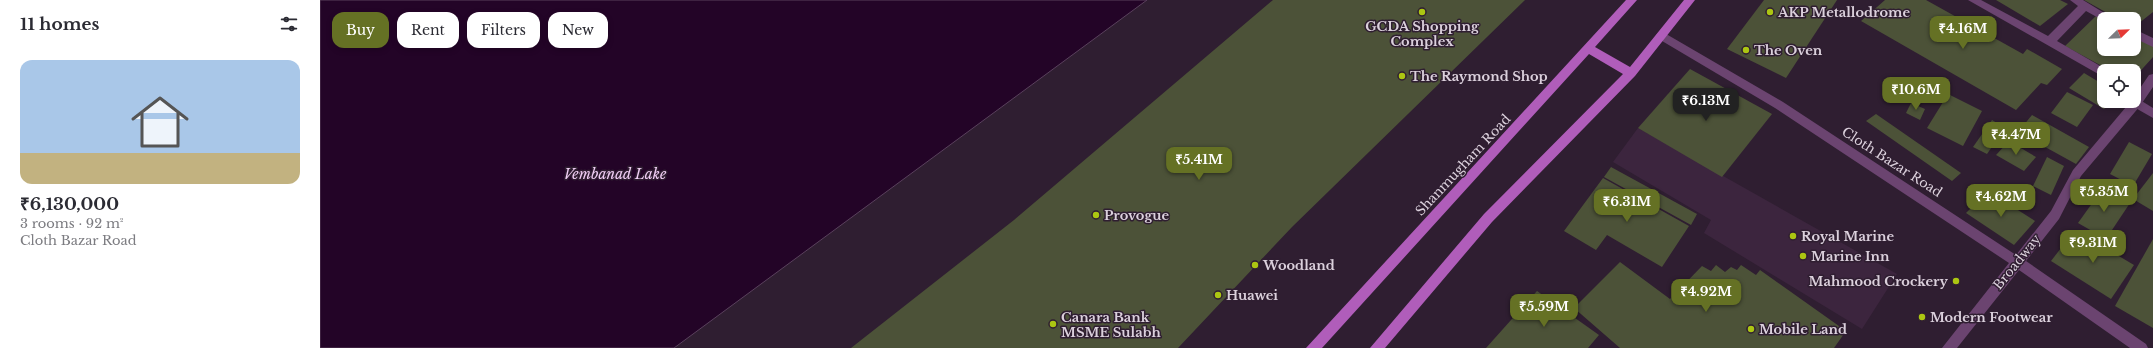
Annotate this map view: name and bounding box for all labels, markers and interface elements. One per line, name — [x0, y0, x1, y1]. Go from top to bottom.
place label: AKP Metallodrome — [1777, 4, 1910, 21]
marker: GCDA Shopping Complex — [1417, 7, 1427, 17]
marker: AKP Metallodrome — [1765, 7, 1775, 17]
chip: Buy — [332, 12, 389, 48]
chip: Rent — [397, 12, 459, 48]
chip: Filters — [467, 12, 540, 48]
chip: New — [548, 12, 608, 48]
north arrow — [2097, 12, 2141, 56]
map controls — [2097, 12, 2141, 108]
icon: filters — [278, 13, 300, 35]
text: 11 homes — [20, 14, 99, 35]
pin: ₹4.16M — [1930, 16, 1996, 50]
place label: GCDA Shopping Complex — [1365, 18, 1480, 50]
text: ₹4.16M — [1939, 20, 1987, 37]
place label: The Oven — [1754, 42, 1823, 59]
marker: The Oven — [1741, 45, 1751, 55]
button: locate — [2097, 64, 2141, 108]
place label: The Raymond Shop — [1410, 68, 1548, 85]
marker: The Raymond Shop — [1397, 71, 1407, 81]
pin: ₹10.6M — [1883, 77, 1949, 111]
text: ₹10.6M — [1891, 81, 1941, 98]
icon: home — [124, 86, 196, 158]
pin: ₹6.13M — [1673, 88, 1739, 122]
text: ₹6.13M — [1682, 92, 1730, 109]
street label: Shanmugham Road — [1412, 111, 1515, 219]
pin: ₹4.47M — [1983, 122, 2049, 156]
street label: Cloth Bazar Road — [1838, 123, 1946, 201]
text: ₹4.47M — [1991, 126, 2041, 143]
pin: ₹5.41M — [1166, 147, 1232, 181]
text: ₹5.41M — [1175, 151, 1223, 168]
water label: Vembanad Lake — [564, 165, 667, 183]
pin: ₹5.35M — [2071, 179, 2137, 213]
text: ₹5.35M — [2079, 183, 2129, 200]
pin: ₹4.62M — [1968, 184, 2034, 218]
text: ₹4.62M — [1975, 188, 2027, 205]
pin: ₹6.31M — [1594, 189, 1660, 223]
text: ₹6.31M — [1603, 193, 1651, 210]
text: ₹6,130,000 — [20, 194, 119, 215]
place label: Provogue — [1104, 207, 1170, 224]
marker: Provogue — [1091, 210, 1101, 220]
text: 3 rooms · 92 m² — [20, 215, 124, 232]
place label: Royal Marine — [1801, 228, 1894, 245]
street label: Broadway — [1989, 230, 2045, 293]
pin: ₹9.31M — [2060, 230, 2126, 264]
marker: Royal Marine — [1788, 231, 1798, 241]
text: Cloth Bazar Road — [20, 232, 137, 249]
text: ₹9.31M — [2069, 234, 2117, 251]
place label: Marine Inn — [1811, 248, 1890, 265]
marker: Marine Inn — [1798, 251, 1808, 261]
place label: Woodland — [1262, 257, 1335, 274]
marker: Woodland — [1250, 260, 1260, 270]
place label: Mahmood Crockery — [1809, 273, 1949, 290]
marker: Mahmood Crockery — [1951, 276, 1961, 286]
pin: ₹4.92M — [1673, 279, 1739, 313]
text: ₹4.92M — [1680, 283, 1732, 300]
place label: Huawei — [1226, 287, 1278, 304]
marker: Huawei — [1213, 290, 1223, 300]
pin: ₹5.59M — [1511, 294, 1577, 328]
text: ₹5.59M — [1519, 298, 1569, 315]
place label: Canara Bank MSME Sulabh — [1061, 309, 1161, 341]
place label: Modern Footwear — [1930, 309, 2053, 326]
marker: Modern Footwear — [1917, 312, 1927, 322]
marker: Canara Bank MSME Sulabh — [1048, 319, 1058, 329]
place label: Mobile Land — [1759, 321, 1847, 338]
marker: Mobile Land — [1746, 324, 1756, 334]

